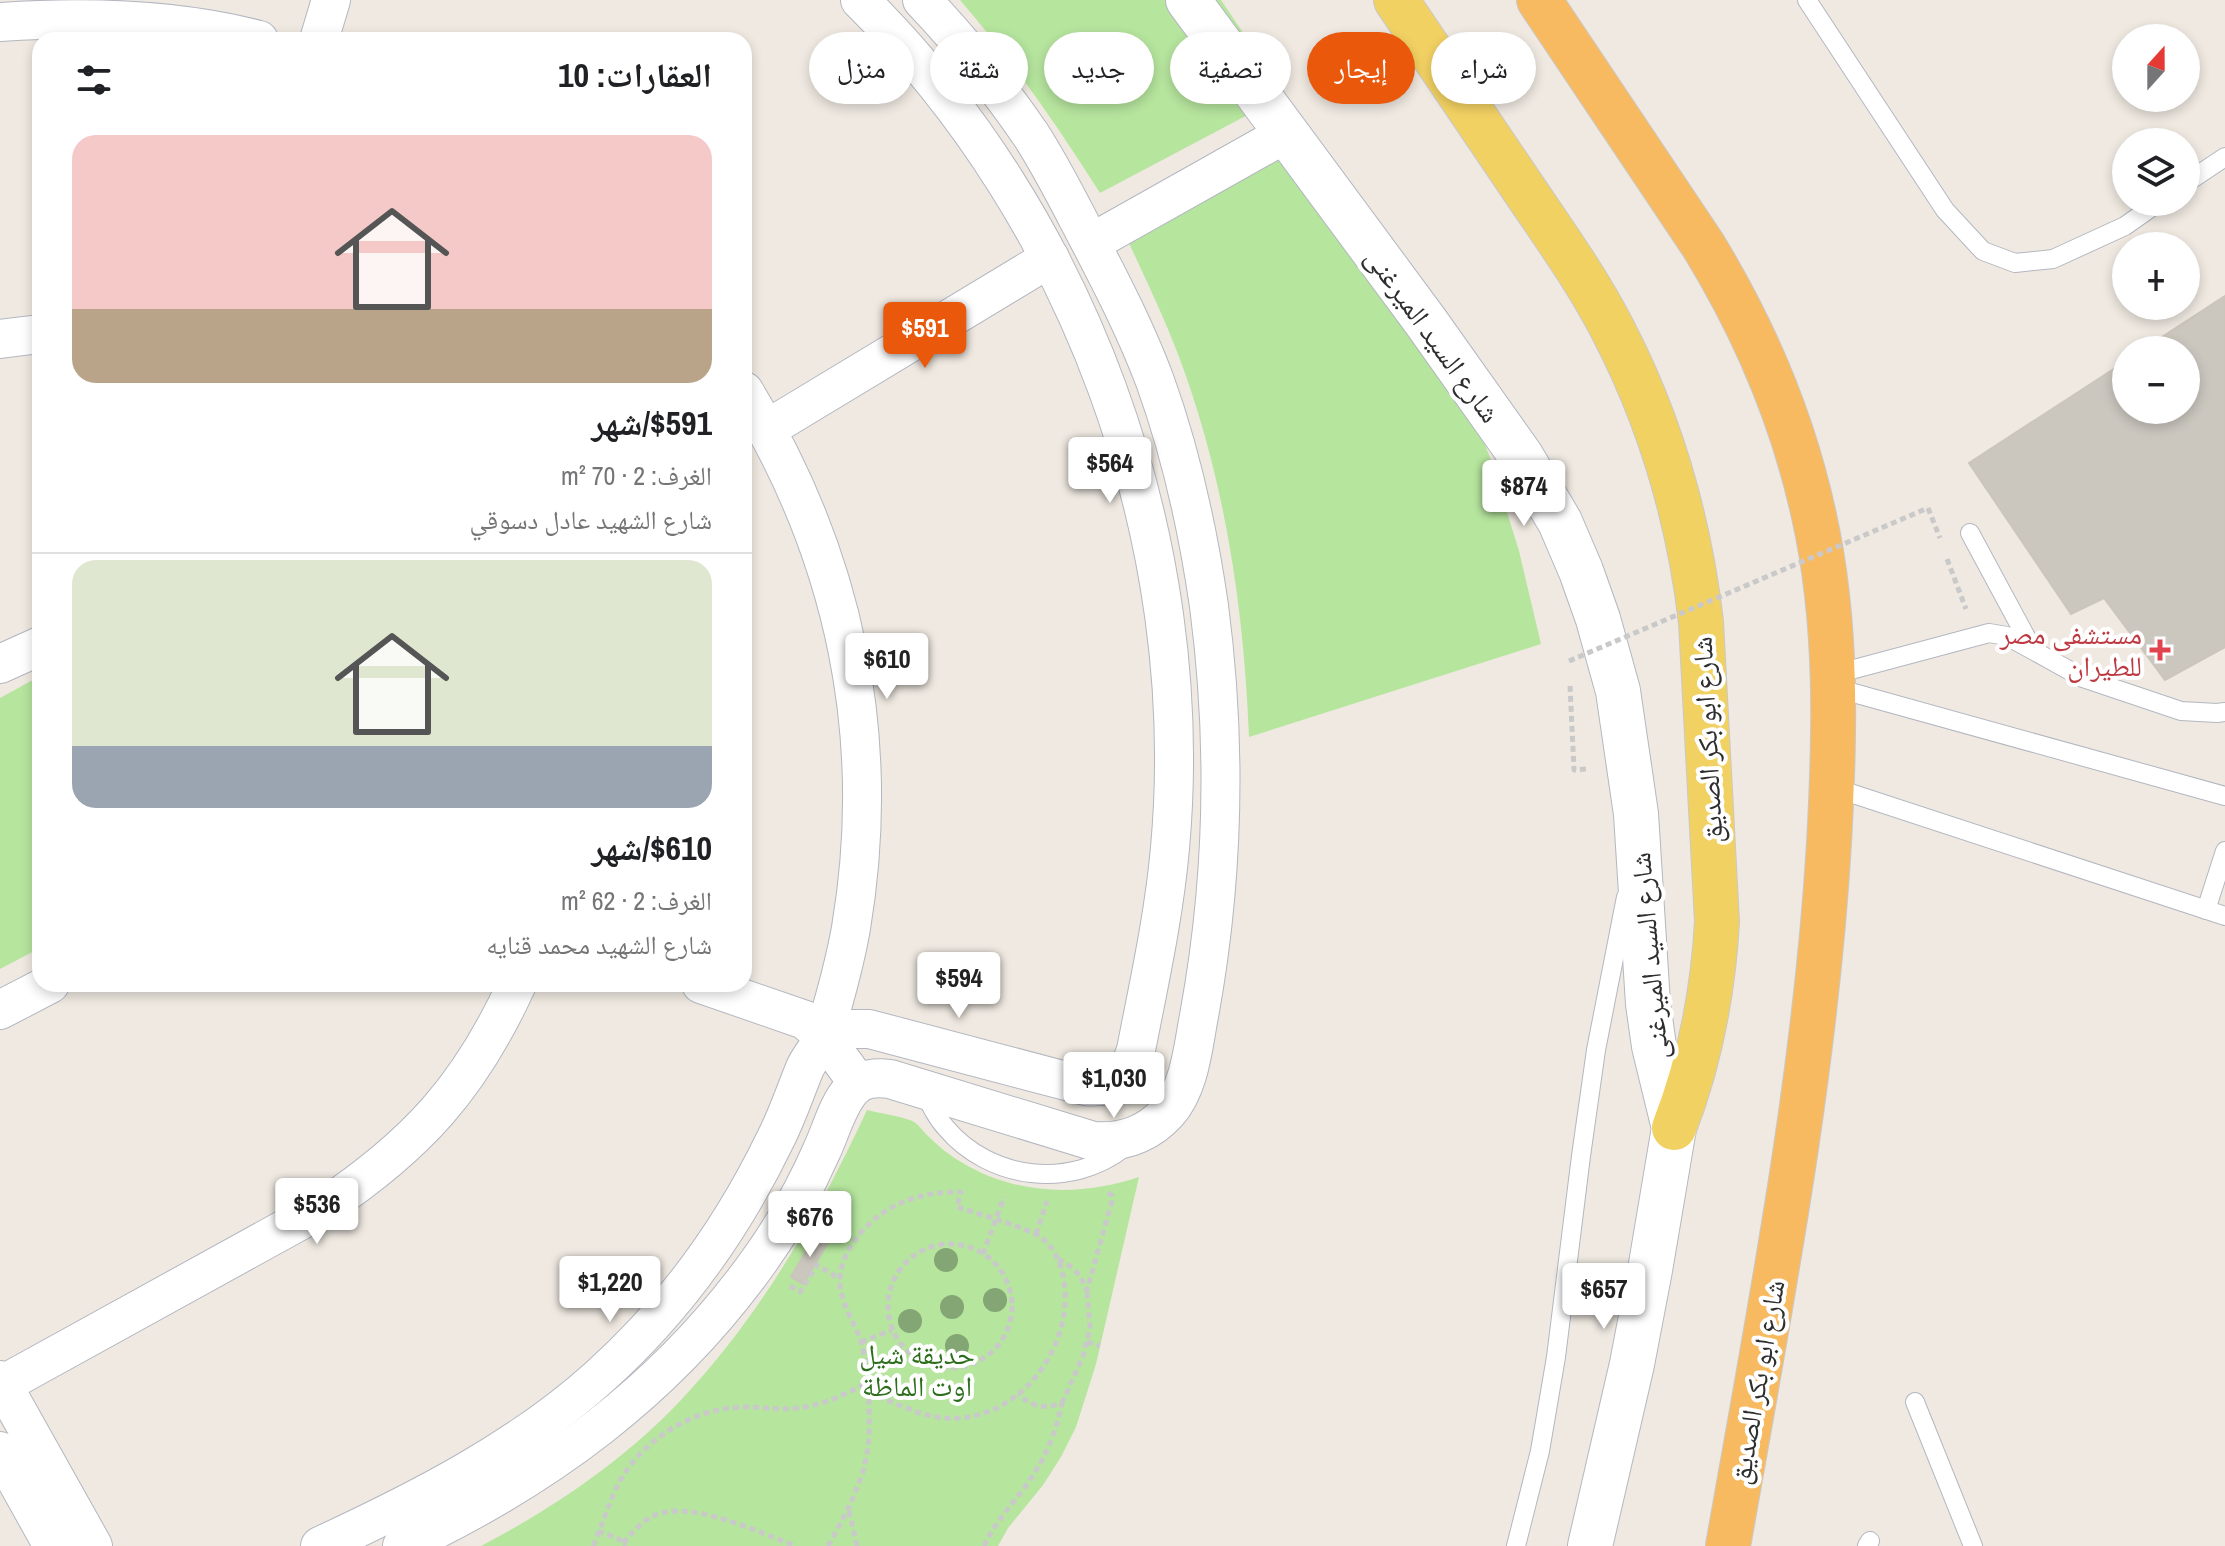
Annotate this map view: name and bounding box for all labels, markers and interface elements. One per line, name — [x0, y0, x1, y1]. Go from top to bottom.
north arrow — [2112, 24, 2200, 112]
map controls — [2112, 24, 2200, 424]
chip: منزل — [809, 32, 914, 104]
chip: شقة — [930, 32, 1028, 104]
chip: جديد — [1044, 32, 1154, 104]
chip: تصفية — [1170, 32, 1291, 104]
chip: إيجار — [1307, 32, 1415, 104]
chip: شراء — [1431, 32, 1536, 104]
text: العقارات: 10 — [558, 52, 712, 98]
icon: filters — [72, 58, 116, 102]
button: layers — [2112, 128, 2200, 216]
icon: home — [320, 187, 464, 331]
button: + — [2112, 232, 2200, 320]
street label: شارع السيد الميرغنى — [1357, 240, 1509, 430]
pin: $591 — [878, 302, 972, 370]
text: $591 — [901, 310, 949, 345]
button: − — [2112, 336, 2200, 424]
text: $591/شهر — [591, 400, 712, 446]
pin: $564 — [1063, 437, 1157, 505]
text: $564 — [1086, 445, 1134, 480]
text: الغرف: 2 · 70 m² — [561, 458, 712, 493]
pin: $874 — [1477, 460, 1571, 528]
text: $874 — [1500, 468, 1548, 503]
text: شارع الشهيد عادل دسوقي — [469, 502, 712, 537]
icon: home — [320, 612, 464, 756]
place label: مستشفى مصر للطيران — [1999, 615, 2142, 685]
pin: $610 — [840, 633, 934, 701]
street label: شارع ابو بكر الصديق — [1683, 636, 1731, 844]
marker: مستشفى مصر للطيران — [2149, 639, 2171, 661]
text: $610 — [863, 641, 911, 676]
text: $610/شهر — [591, 825, 712, 871]
street label: شارع السيد الميرغنى — [1621, 851, 1677, 1061]
text: الغرف: 2 · 62 m² — [561, 883, 712, 918]
text: شارع الشهيد محمد قنايه — [486, 927, 712, 962]
pin: $594 — [912, 952, 1006, 1020]
text: $594 — [935, 960, 983, 995]
pin: $1,030 — [1049, 1052, 1179, 1120]
text: $1,030 — [1081, 1060, 1147, 1095]
pin: $536 — [270, 1178, 364, 1246]
text: $536 — [293, 1186, 341, 1221]
pin: $676 — [763, 1191, 857, 1259]
text: $676 — [786, 1199, 834, 1234]
pin: $1,220 — [545, 1256, 675, 1324]
pin: $657 — [1557, 1263, 1651, 1331]
text: $1,220 — [577, 1264, 643, 1299]
text: $657 — [1580, 1271, 1628, 1306]
street label: شارع ابو بكر الصديق — [1720, 1277, 1794, 1487]
park label: حديقة شيل اوت الماظة — [859, 1335, 975, 1405]

